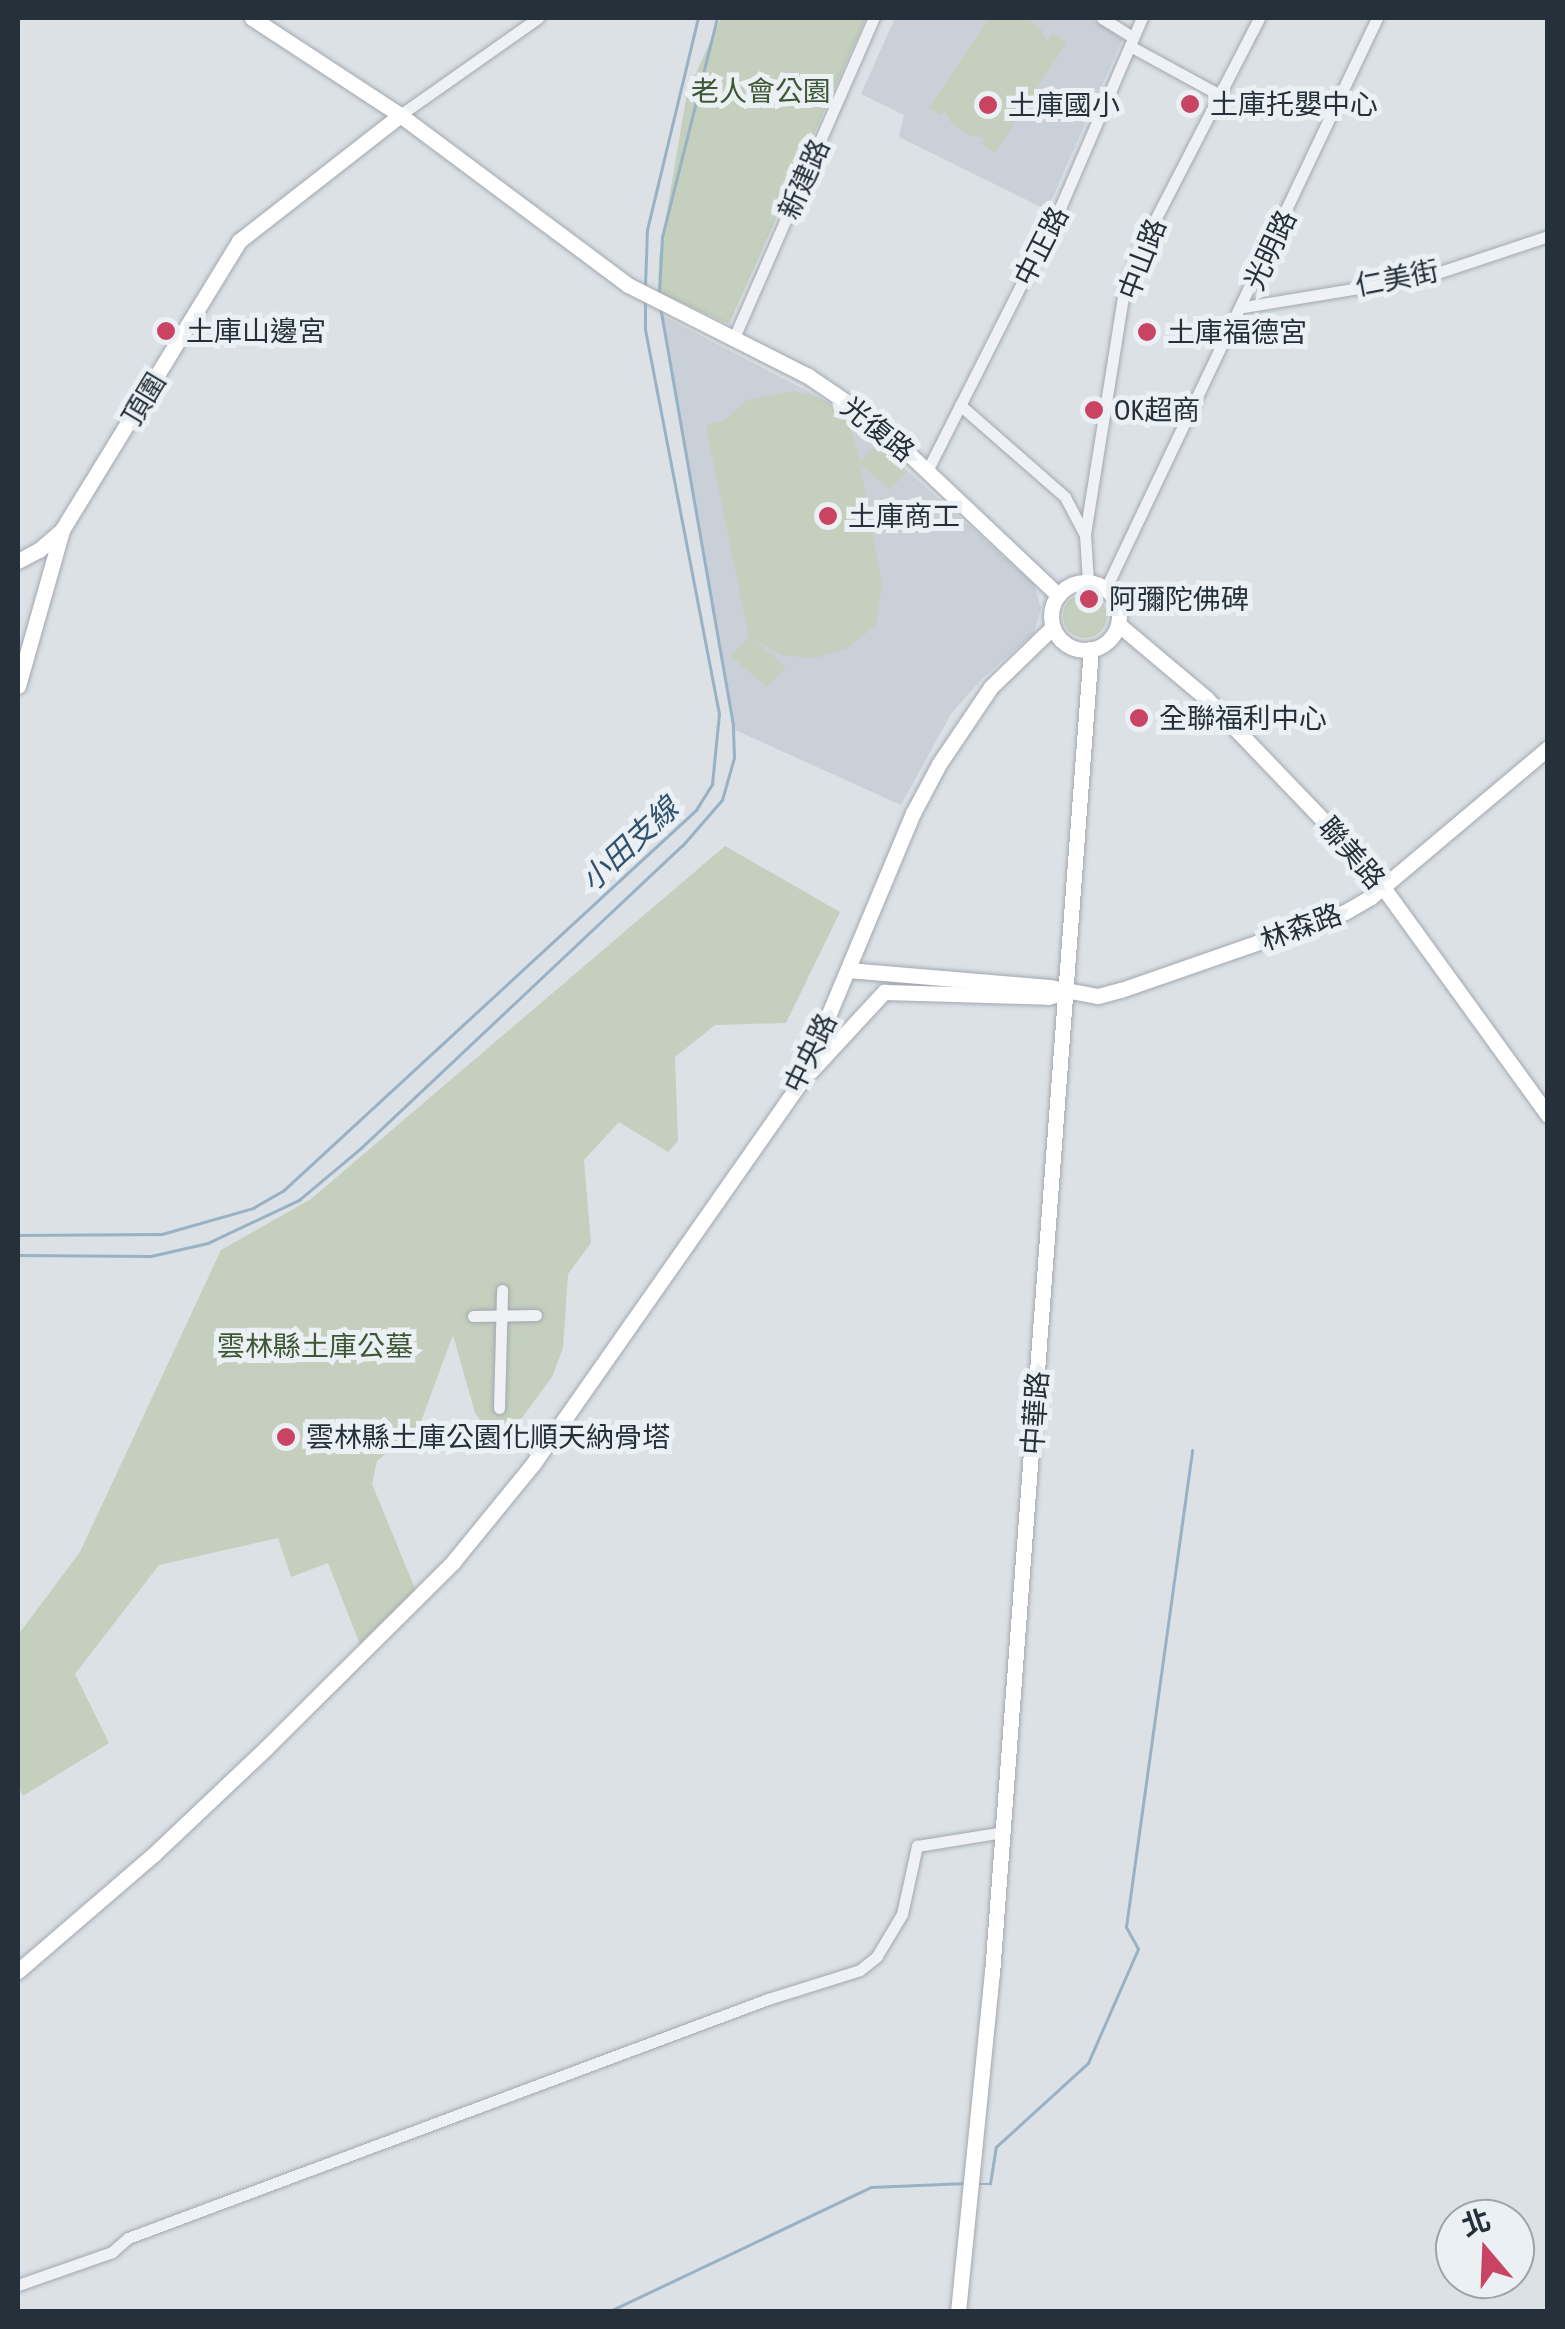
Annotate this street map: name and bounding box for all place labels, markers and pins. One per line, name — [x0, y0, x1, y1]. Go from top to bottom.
place label: 土庫托嬰中心 — [1210, 87, 1378, 121]
place label: 土庫國小 — [1008, 88, 1120, 122]
marker: 土庫托嬰中心 — [1179, 93, 1201, 115]
marker: 土庫國小 — [977, 94, 999, 116]
place label: 土庫山邊宮 — [186, 314, 326, 348]
place label: 土庫福德宮 — [1167, 315, 1307, 349]
marker: 土庫山邊宮 — [155, 320, 177, 342]
marker: 土庫福德宮 — [1136, 321, 1158, 343]
place label: OK超商 — [1114, 393, 1200, 427]
marker: OK超商 — [1083, 399, 1105, 421]
place label: 土庫商工 — [848, 499, 960, 533]
marker: 土庫商工 — [817, 505, 839, 527]
place label: 阿彌陀佛碑 — [1109, 582, 1249, 616]
marker: 阿彌陀佛碑 — [1078, 588, 1100, 610]
place label: 全聯福利中心 — [1159, 701, 1327, 735]
marker: 全聯福利中心 — [1128, 707, 1150, 729]
place label: 雲林縣土庫公園化順天納骨塔 — [306, 1420, 670, 1454]
marker: 雲林縣土庫公園化順天納骨塔 — [275, 1426, 297, 1448]

